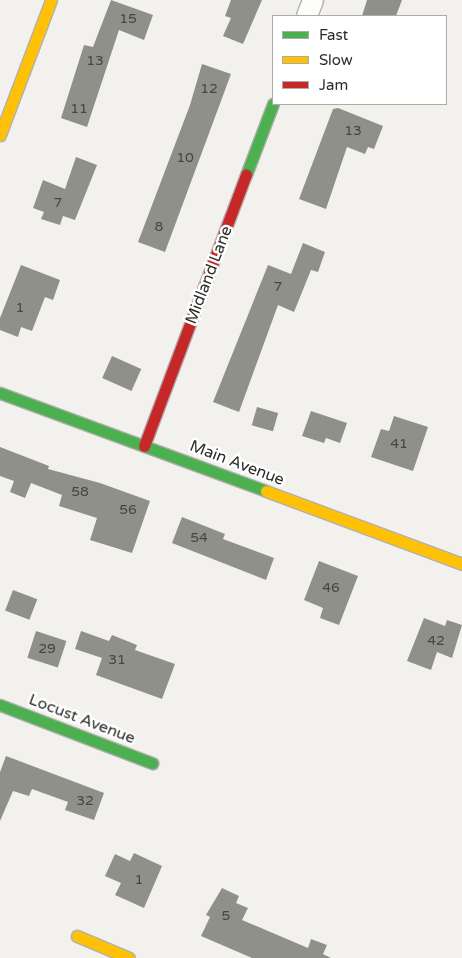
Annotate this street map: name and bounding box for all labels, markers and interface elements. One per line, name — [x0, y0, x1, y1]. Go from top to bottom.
house number: 15 — [119, 11, 137, 27]
legend — [272, 15, 447, 105]
text: Fast — [319, 26, 348, 44]
text: Slow — [319, 51, 353, 69]
house number: 13 — [86, 53, 104, 69]
text: Jam — [319, 76, 348, 94]
house number: 12 — [200, 81, 218, 97]
house number: 11 — [70, 101, 88, 117]
house number: 13 — [344, 123, 362, 139]
house number: 10 — [176, 150, 194, 166]
house number: 7 — [54, 195, 62, 211]
house number: 8 — [155, 219, 163, 235]
street label: Midland Lane — [182, 223, 236, 327]
house number: 7 — [274, 279, 282, 295]
house number: 1 — [16, 300, 24, 316]
street label: Main Avenue — [187, 436, 287, 490]
house number: 41 — [390, 436, 408, 452]
house number: 58 — [71, 484, 89, 500]
house number: 56 — [119, 502, 137, 518]
house number: 54 — [190, 530, 208, 546]
house number: 46 — [322, 580, 340, 596]
house number: 42 — [427, 633, 445, 649]
house number: 29 — [38, 641, 56, 657]
house number: 31 — [108, 652, 126, 668]
street label: Locust Avenue — [26, 690, 138, 748]
house number: 32 — [76, 793, 94, 809]
house number: 1 — [135, 872, 143, 888]
house number: 5 — [222, 908, 230, 924]

